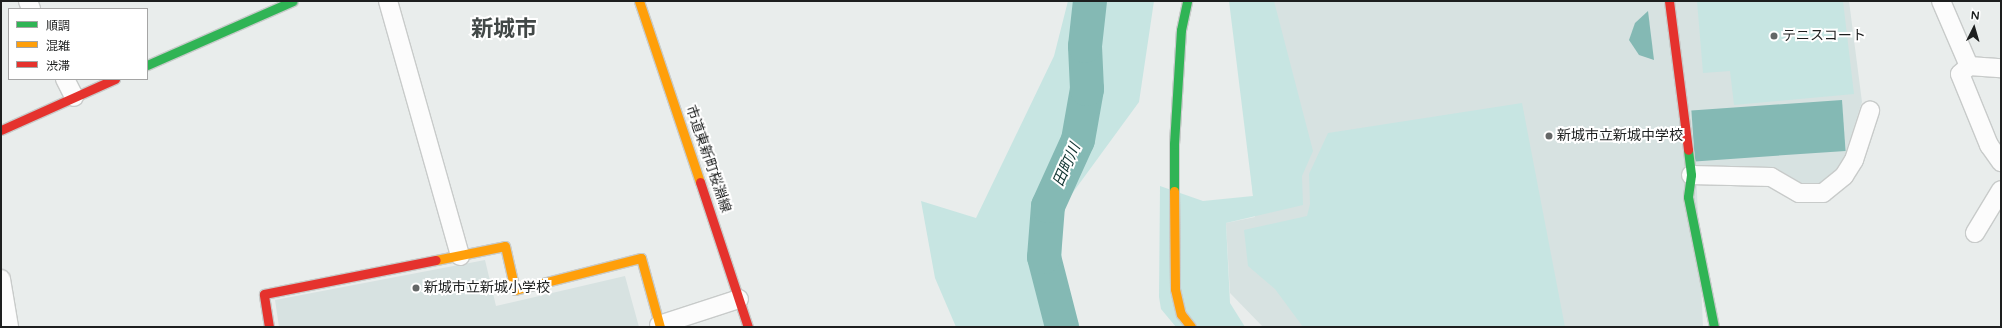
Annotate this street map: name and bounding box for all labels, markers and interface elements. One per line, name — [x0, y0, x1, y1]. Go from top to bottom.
legend — [8, 8, 148, 80]
north arrow — [1954, 8, 1994, 48]
text: N — [1970, 9, 1980, 22]
district label: 新城市 — [471, 17, 537, 43]
text: 順調 — [46, 19, 70, 33]
place label: テニスコート — [1782, 28, 1866, 44]
marker: テニスコート — [1769, 31, 1779, 41]
text: 混雑 — [46, 39, 70, 53]
text: 渋滞 — [46, 59, 70, 73]
street label: 市道東新町桜淵線 — [682, 103, 734, 215]
place label: 新城市立新城中学校 — [1557, 128, 1683, 144]
marker: 新城市立新城中学校 — [1544, 131, 1554, 141]
water label: 田町川 — [1050, 141, 1084, 189]
place label: 新城市立新城小学校 — [424, 280, 550, 296]
marker: 新城市立新城小学校 — [411, 283, 421, 293]

